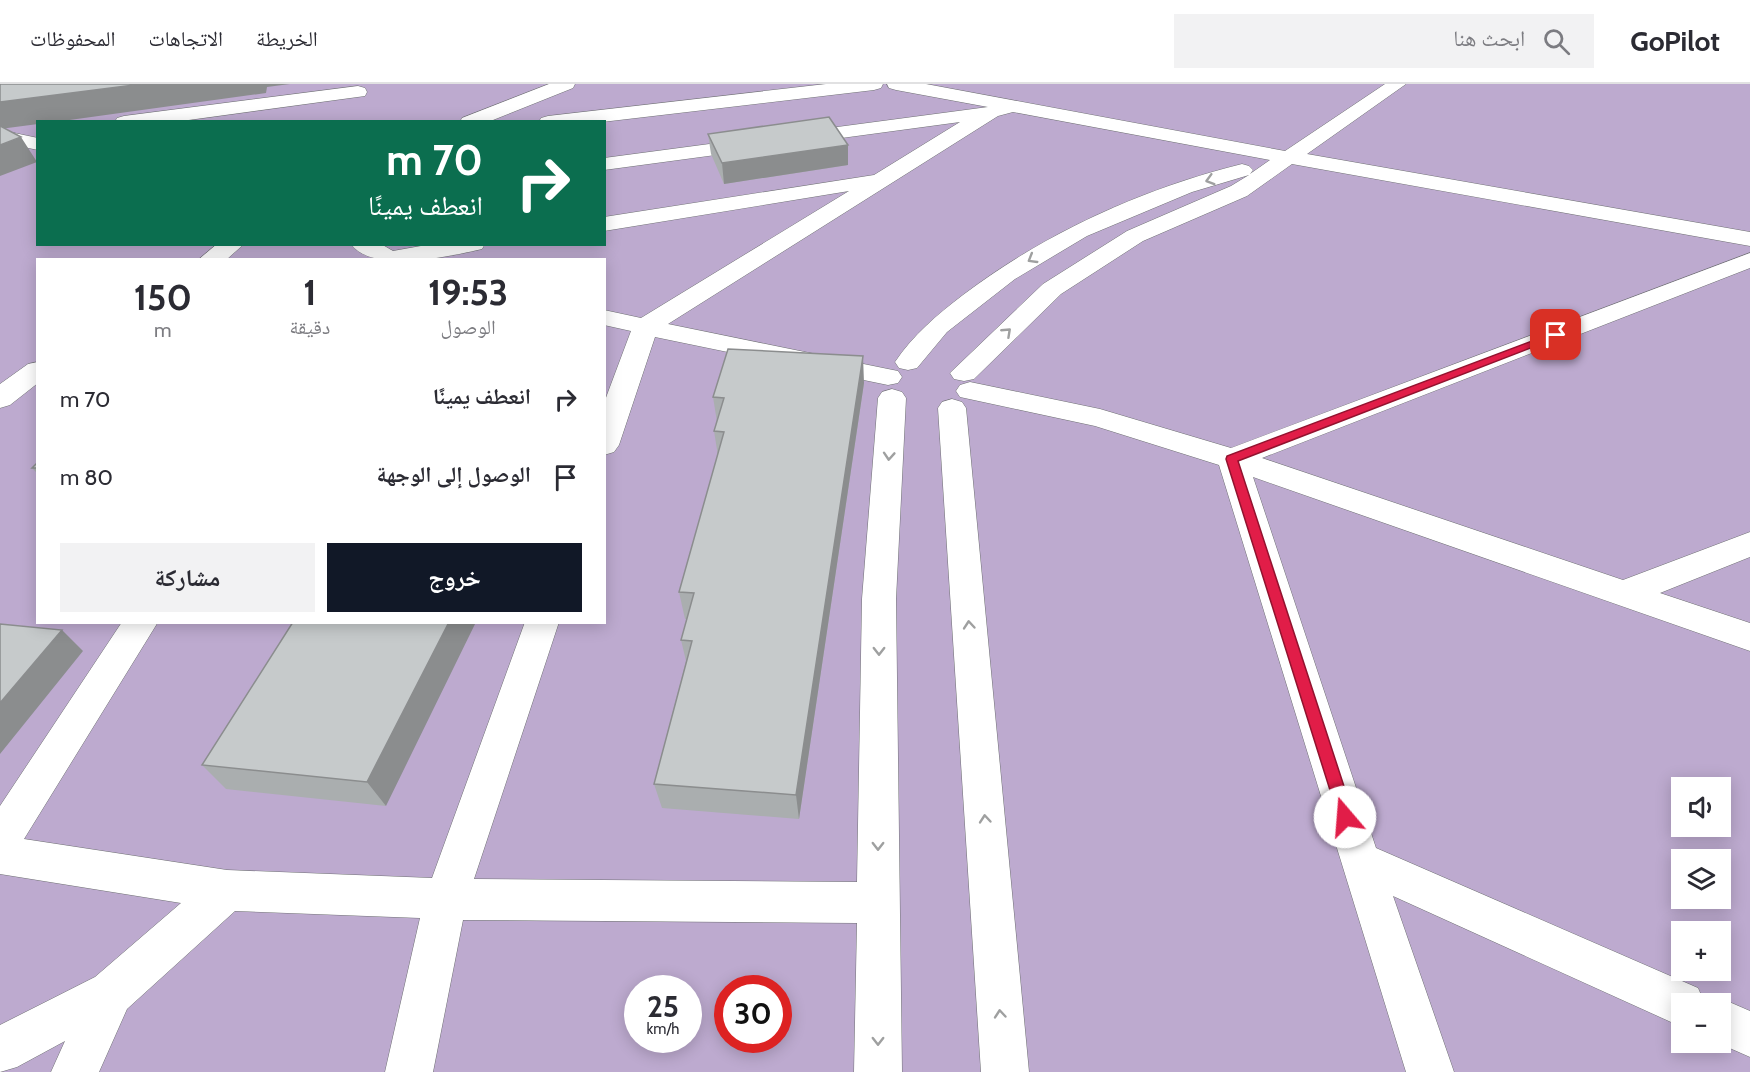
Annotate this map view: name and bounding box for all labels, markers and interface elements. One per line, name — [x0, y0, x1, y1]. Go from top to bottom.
search box — [1174, 14, 1594, 68]
text: GoPilot — [1630, 24, 1720, 58]
text: ابحث هنا — [1453, 25, 1525, 52]
icon: search — [1540, 25, 1573, 58]
text: المحفوظات — [30, 26, 115, 51]
text: الاتجاهات — [148, 26, 223, 51]
text: الخريطة — [256, 26, 318, 51]
text: 70 m — [386, 134, 483, 186]
icon: right — [504, 144, 582, 222]
one-way arrow — [1205, 173, 1216, 185]
text: انعطف يمينًا — [368, 189, 483, 222]
one-way arrow — [1028, 251, 1038, 263]
text: 1 — [303, 270, 317, 314]
text: 19:53 — [428, 270, 508, 314]
text: 150 — [134, 275, 192, 319]
pin — [1530, 309, 1581, 360]
text: دقيقة — [290, 315, 330, 339]
text: الوصول — [440, 315, 496, 339]
text: m — [154, 318, 172, 342]
icon: arrive — [1539, 318, 1572, 351]
one-way arrow — [999, 329, 1010, 340]
text: انعطف يمينًا — [433, 383, 531, 410]
icon: right — [549, 383, 582, 416]
text: 70 m — [60, 386, 110, 413]
one-way arrow — [882, 452, 895, 461]
text: الوصول إلى الوجهة — [376, 461, 531, 488]
icon: arrive — [549, 461, 582, 494]
text: 80 m — [60, 464, 113, 491]
button: مشاركة — [60, 543, 315, 612]
button: خروج — [327, 543, 582, 612]
one-way arrow — [963, 620, 976, 629]
one-way arrow — [873, 646, 885, 655]
map controls — [1671, 777, 1731, 1053]
button: sound — [1671, 777, 1731, 837]
position arrow — [1313, 785, 1377, 849]
one-way arrow — [979, 815, 992, 824]
one-way arrow — [872, 841, 884, 850]
button: layers — [1671, 849, 1731, 909]
button: + — [1671, 921, 1731, 981]
speed limit sign: 30 — [714, 975, 792, 1053]
text: 25 — [647, 988, 679, 1025]
button: − — [1671, 993, 1731, 1053]
one-way arrow — [994, 1009, 1007, 1018]
text: km/h — [647, 1020, 679, 1038]
one-way arrow — [872, 1036, 884, 1045]

